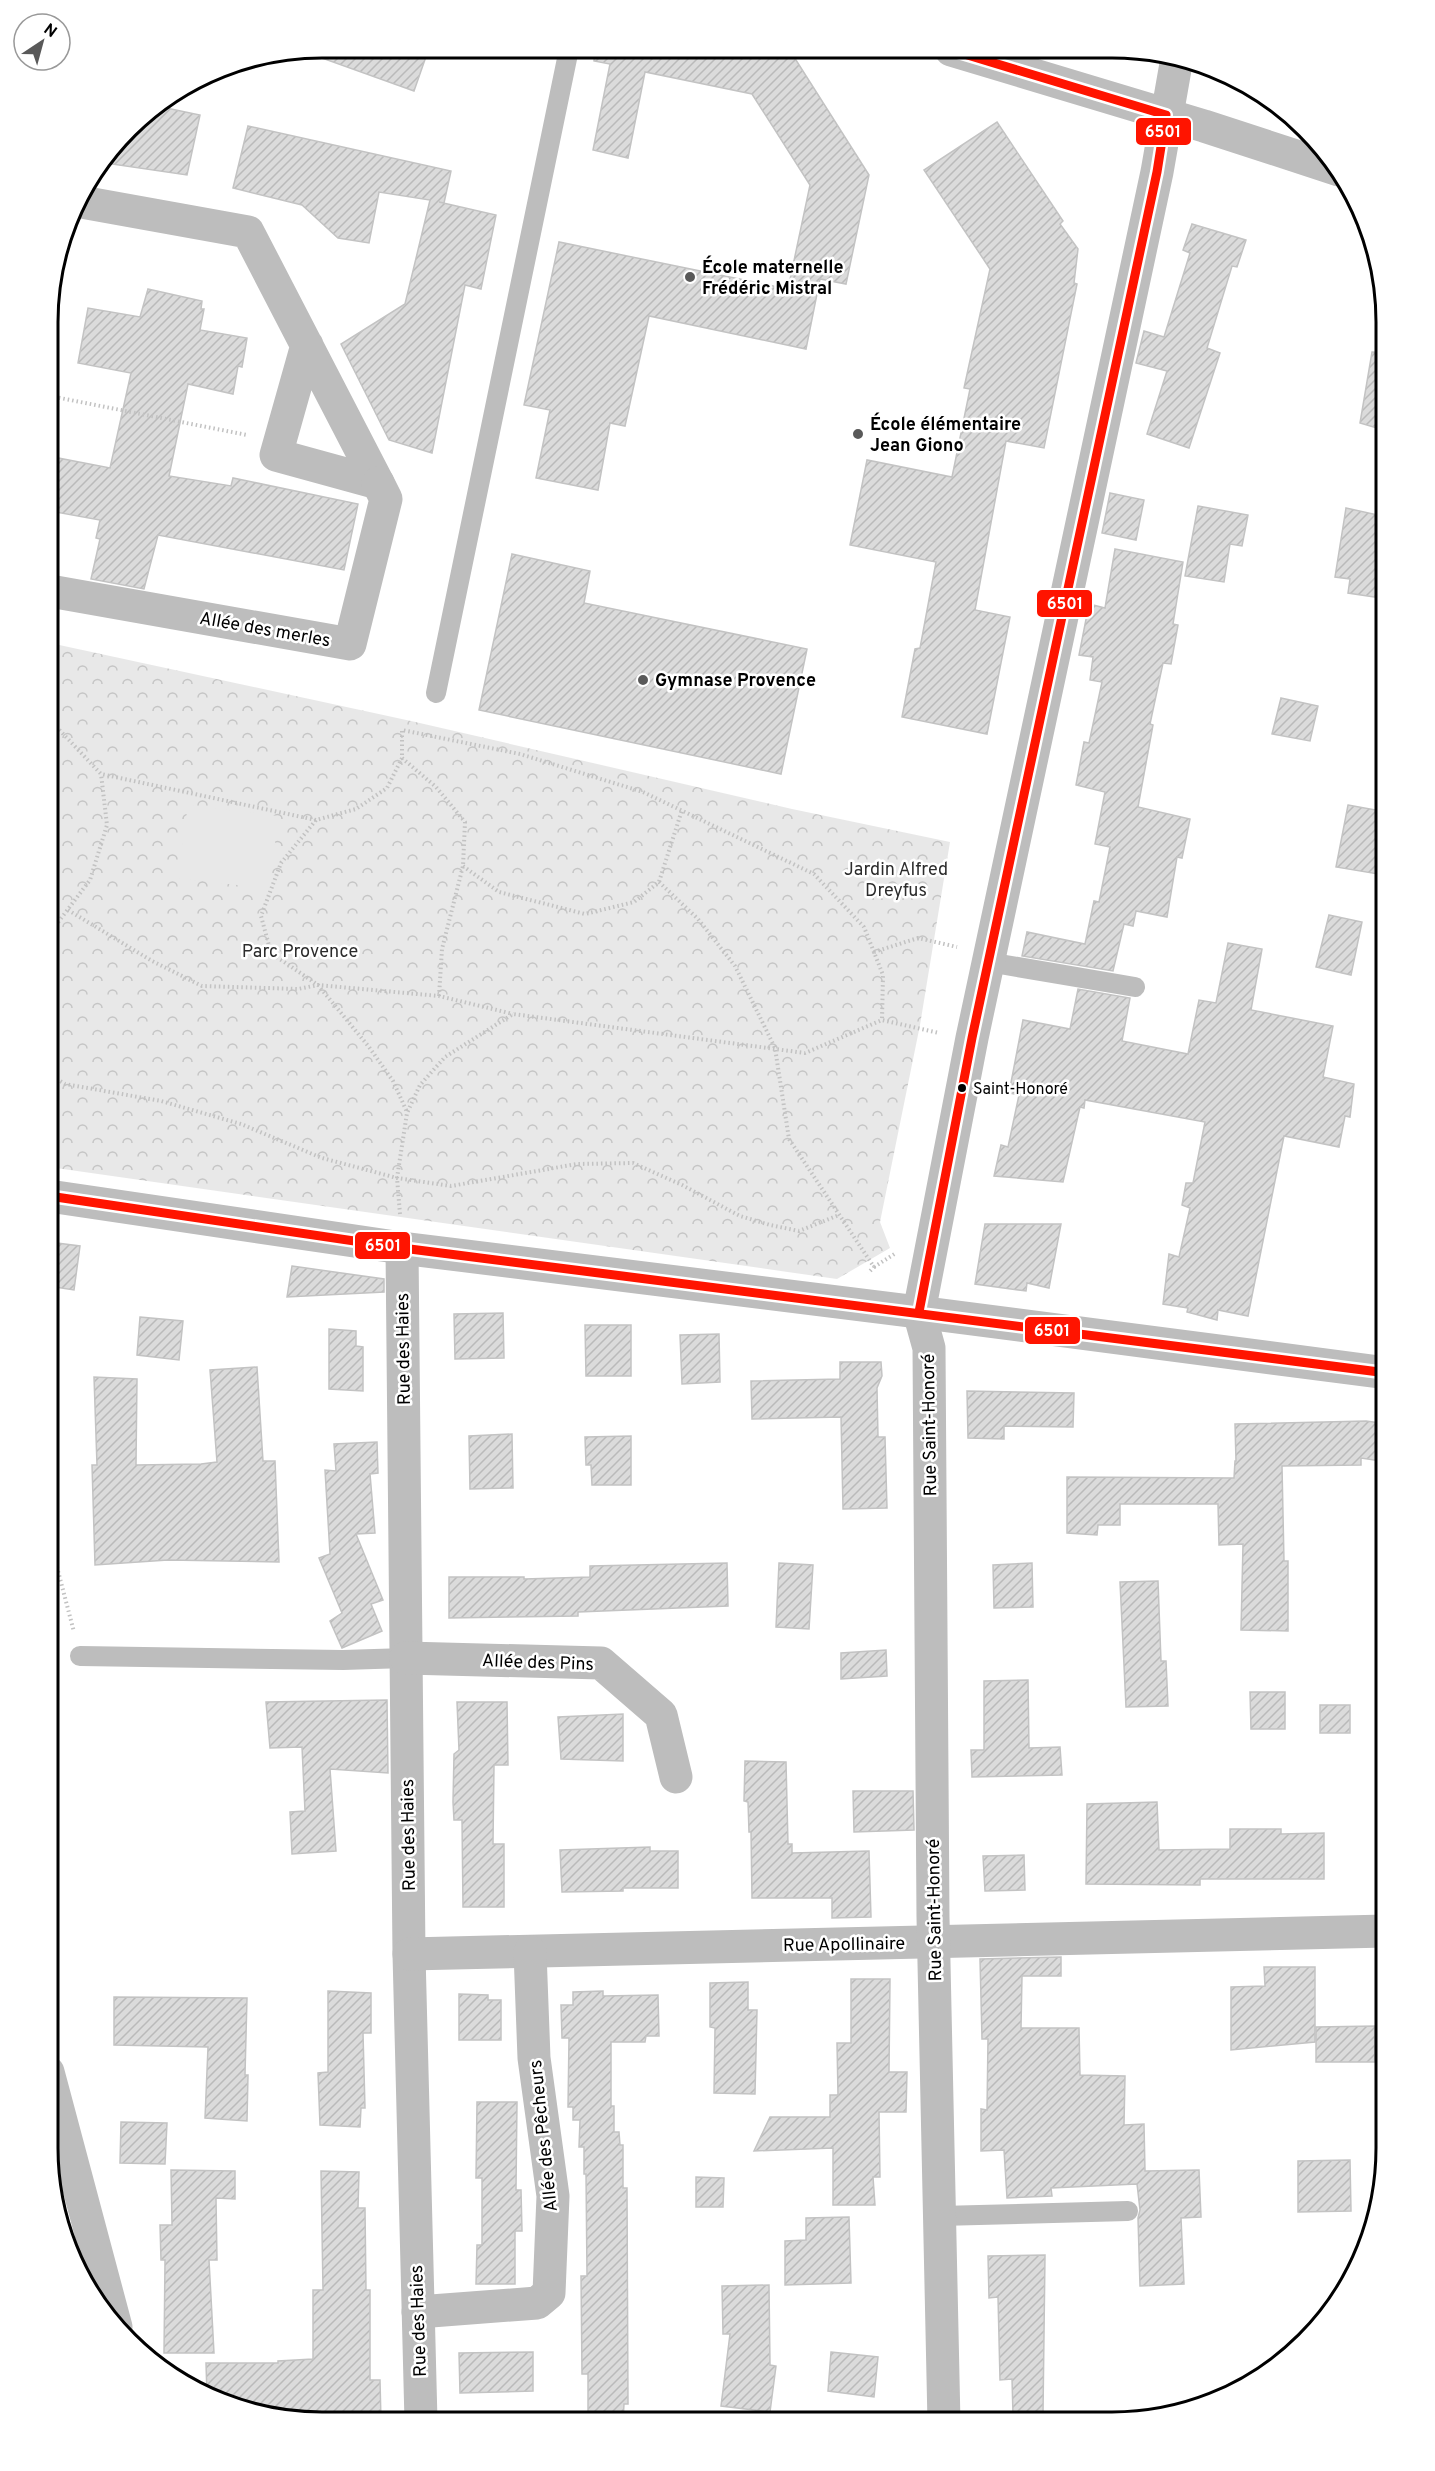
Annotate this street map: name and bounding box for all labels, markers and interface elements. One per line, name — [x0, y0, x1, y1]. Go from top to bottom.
north arrow — [12, 12, 72, 72]
text: N — [39, 20, 60, 43]
line badge: 6501 — [1135, 117, 1192, 146]
text: 6501 — [1145, 123, 1181, 143]
place label: École maternelle Frédéric Mistral — [702, 255, 843, 301]
marker: École maternelle Frédéric Mistral — [683, 270, 697, 284]
place label: École élémentaire Jean Giono — [870, 412, 1021, 458]
marker: École élémentaire Jean Giono — [851, 427, 865, 441]
line badge: 6501 — [1036, 589, 1093, 618]
text: 6501 — [1047, 595, 1083, 615]
street label: Allée des merles — [197, 608, 332, 653]
place label: Gymnase Provence — [655, 670, 816, 693]
marker: Gymnase Provence — [636, 673, 650, 687]
park label: Jardin Alfred Dreyfus — [844, 859, 948, 903]
park label: Parc Provence — [242, 941, 358, 964]
place label: Saint-Honoré — [973, 1080, 1068, 1100]
marker: Saint-Honoré — [956, 1082, 968, 1094]
line badge: 6501 — [354, 1231, 411, 1260]
text: 6501 — [365, 1237, 401, 1257]
street label: Rue des Haies — [392, 1293, 417, 1405]
line badge: 6501 — [1024, 1316, 1081, 1345]
text: 6501 — [1034, 1322, 1070, 1342]
street label: Rue Saint-Honoré — [918, 1354, 943, 1496]
street label: Allée des Pins — [482, 1650, 594, 1677]
street label: Rue des Haies — [397, 1779, 422, 1891]
street label: Rue Saint-Honoré — [923, 1839, 948, 1981]
street label: Rue Apollinaire — [783, 1933, 905, 1958]
street label: Allée des Pêcheurs — [525, 2059, 564, 2213]
street label: Rue des Haies — [406, 2265, 433, 2377]

